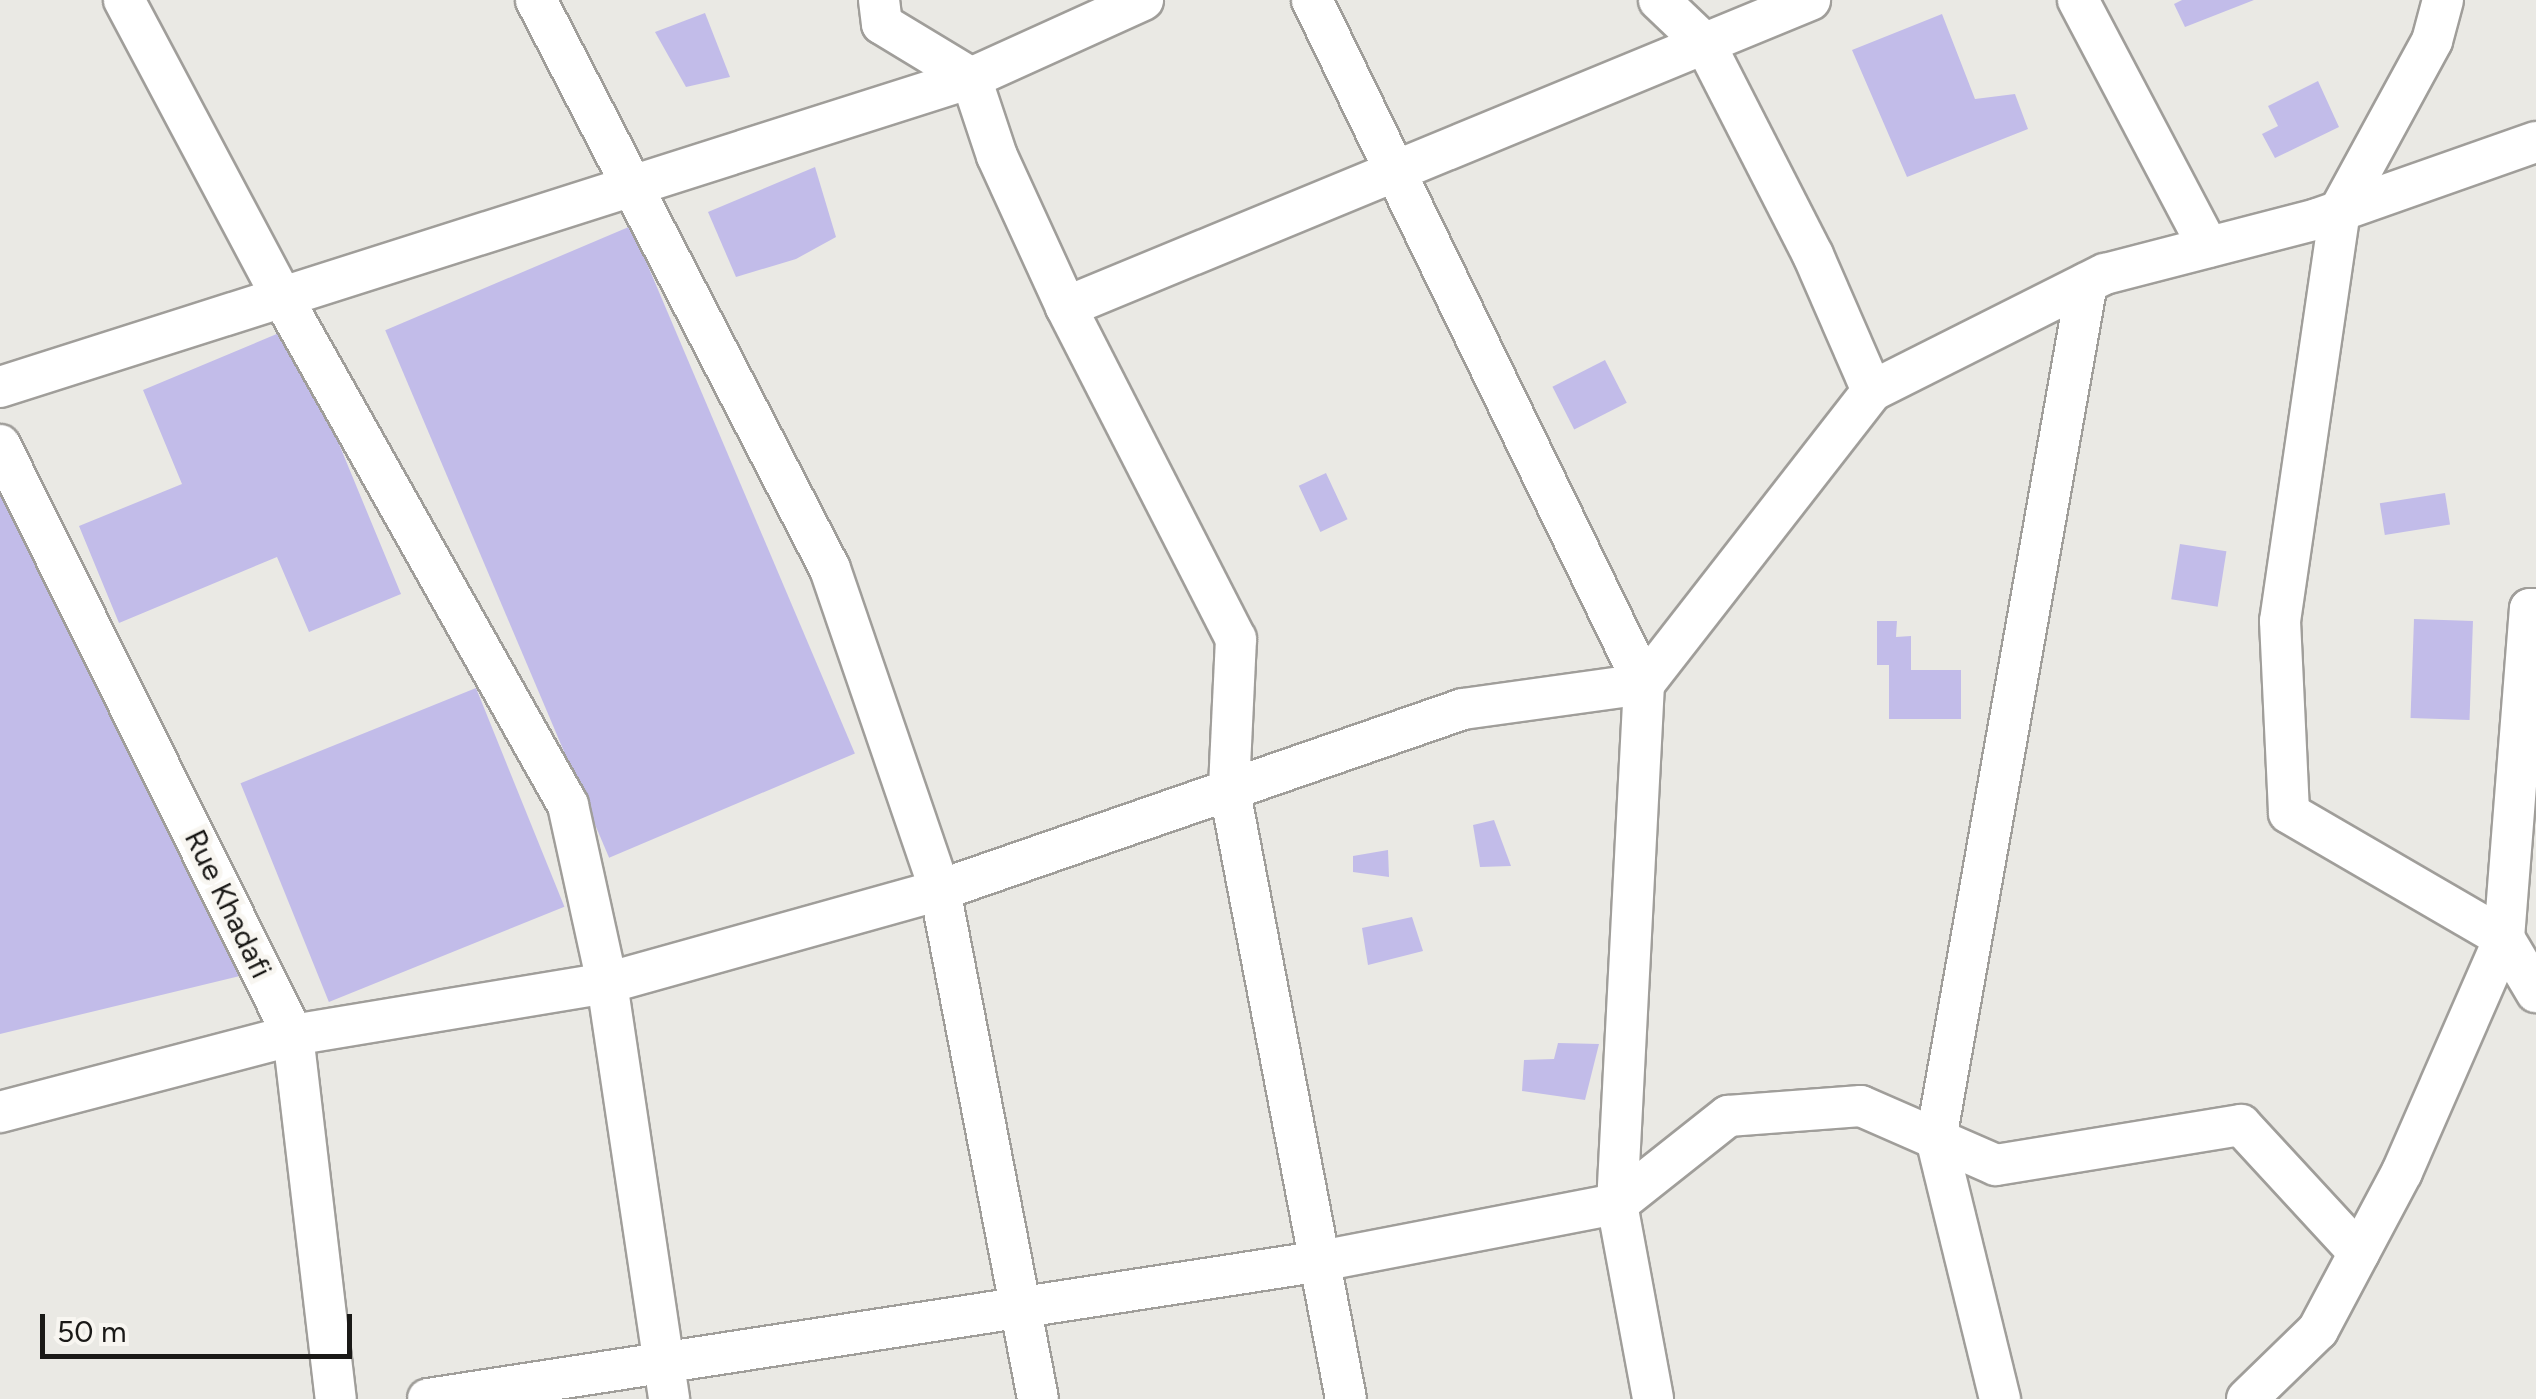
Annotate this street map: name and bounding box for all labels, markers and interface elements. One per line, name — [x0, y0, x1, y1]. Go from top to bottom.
street label: Rue Khadafi — [177, 824, 279, 984]
scale bar — [45, 1294, 358, 1356]
text: 50 m — [57, 1313, 126, 1350]

